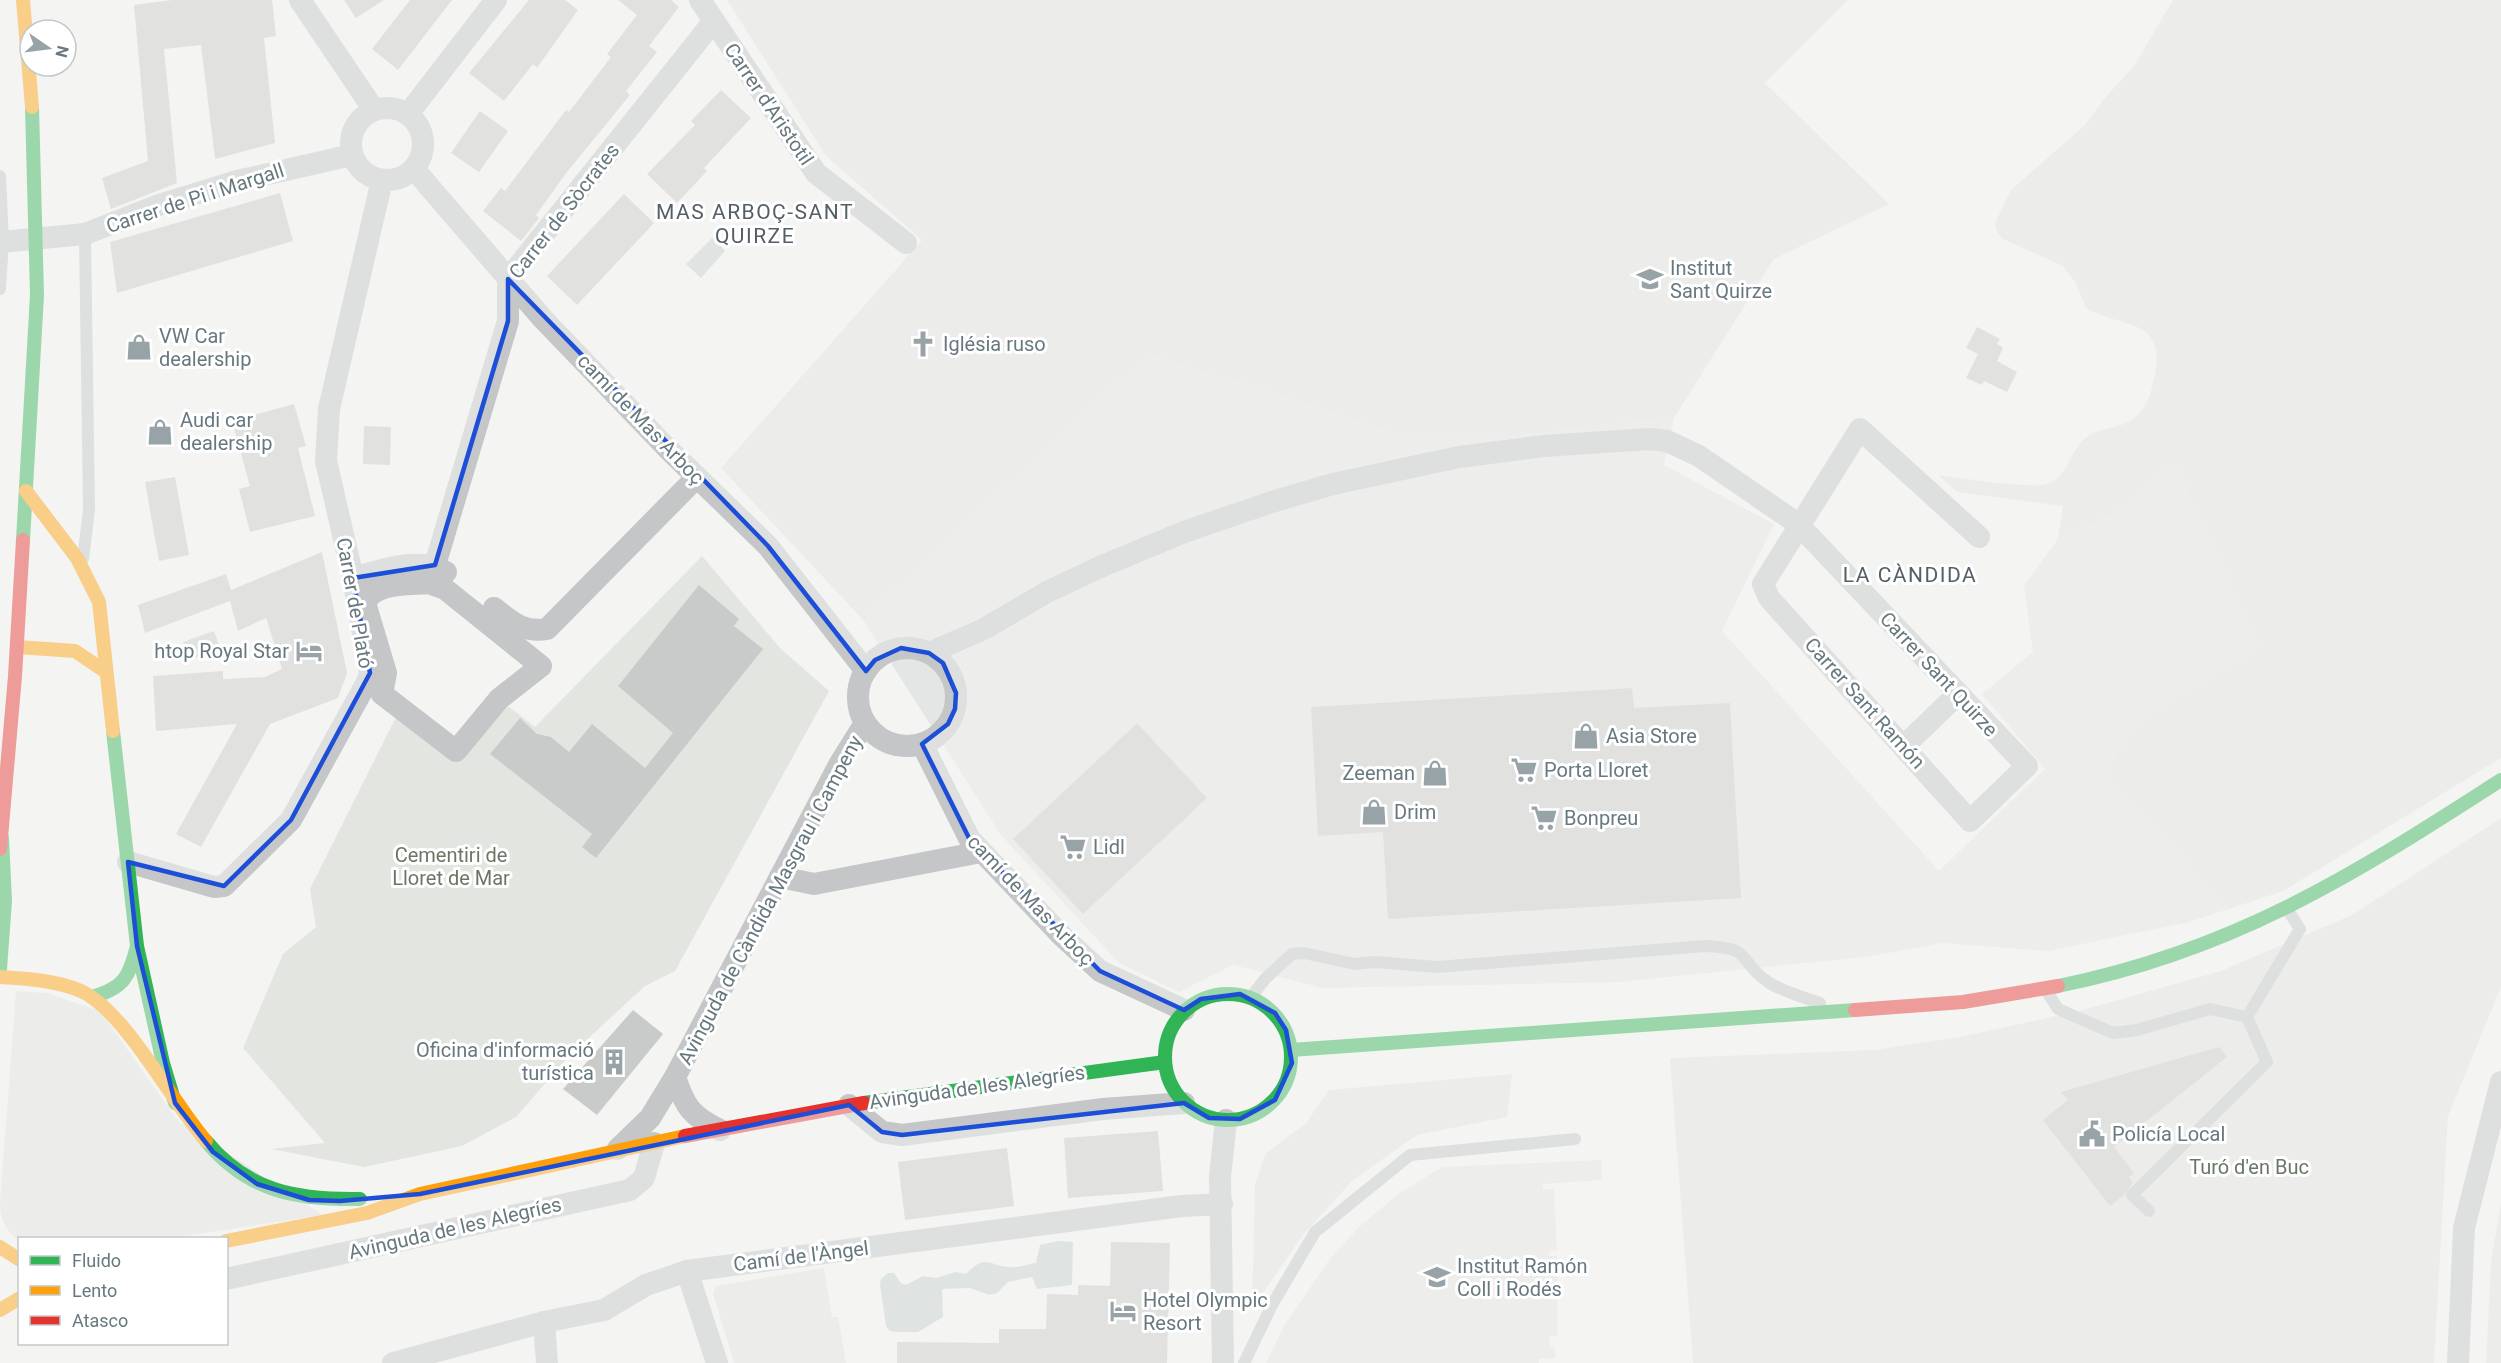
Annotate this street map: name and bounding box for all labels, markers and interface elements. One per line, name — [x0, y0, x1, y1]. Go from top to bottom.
north arrow — [18, 18, 78, 78]
street label: Carrer d'Aristotil — [719, 38, 819, 170]
text: N — [51, 44, 73, 59]
street label: Carrer de Sòcrates — [504, 139, 624, 283]
street label: Carrer de Pi i Margall — [103, 158, 287, 238]
district label: MAS ARBOÇ-SANT QUIRZE — [656, 200, 854, 248]
place label: Institut Sant Quirze — [1670, 256, 1772, 303]
school or university icon: Institut Sant Quirze — [1635, 264, 1665, 294]
place label: VW Car dealership — [159, 324, 251, 371]
church icon: Iglésia ruso — [908, 329, 938, 359]
shop icon: VW Car dealership — [124, 332, 154, 362]
place label: Iglésia ruso — [943, 332, 1046, 356]
street label: camí de Mas Arboç — [573, 349, 709, 489]
place label: Audi car dealership — [180, 408, 272, 455]
shop icon: Audi car dealership — [145, 417, 175, 447]
street label: Carrer de Plató — [332, 536, 378, 670]
district label: LA CÀNDIDA — [1843, 563, 1977, 587]
street label: Carrer Sant Quirze — [1875, 607, 2003, 741]
street label: Carrer Sant Ramón — [1800, 633, 1930, 773]
hotel icon: htop Royal Star — [294, 636, 324, 666]
place label: htop Royal Star — [154, 639, 289, 663]
shop icon: Asia Store — [1571, 721, 1601, 751]
place label: Asia Store — [1606, 724, 1697, 748]
street label: Avinguda de Càndida Masgrau i Campeny — [673, 731, 868, 1069]
supermarket icon: Porta Lloret — [1509, 755, 1539, 785]
shop icon: Zeeman — [1420, 758, 1450, 788]
place label: Porta Lloret — [1544, 758, 1648, 782]
place label: Zeeman — [1343, 761, 1415, 785]
shop icon: Drim — [1359, 797, 1389, 827]
place label: Drim — [1394, 800, 1436, 824]
supermarket icon: Bonpreu — [1529, 803, 1559, 833]
place label: Bonpreu — [1564, 806, 1638, 830]
street label: camí de Mas Arboç — [963, 830, 1099, 970]
supermarket icon: Lidl — [1058, 832, 1088, 862]
place label: Lidl — [1093, 835, 1125, 859]
park label: Cementiri de Lloret de Mar — [392, 843, 510, 890]
place label: Oficina d'informació turística — [416, 1038, 594, 1085]
building icon: Oficina d'informació turística — [599, 1047, 629, 1077]
street label: Avinguda de les Alegríes — [868, 1060, 1086, 1114]
public building icon: Policía Local — [2077, 1119, 2107, 1149]
place label: Policía Local — [2112, 1122, 2225, 1146]
park label: Turó d'en Buc — [2189, 1155, 2309, 1179]
street label: Avinguda de les Alegríes — [346, 1192, 564, 1264]
street label: Camí de l'Àngel — [732, 1236, 870, 1276]
legend — [18, 1237, 228, 1345]
text: Fluido — [72, 1250, 121, 1271]
place label: Institut Ramón Coll i Rodés — [1457, 1254, 1587, 1301]
school or university icon: Institut Ramón Coll i Rodés — [1422, 1262, 1452, 1292]
text: Lento — [72, 1280, 117, 1301]
place label: Hotel Olympic Resort — [1143, 1288, 1268, 1335]
hotel icon: Hotel Olympic Resort — [1108, 1296, 1138, 1326]
text: Atasco — [72, 1310, 128, 1331]

